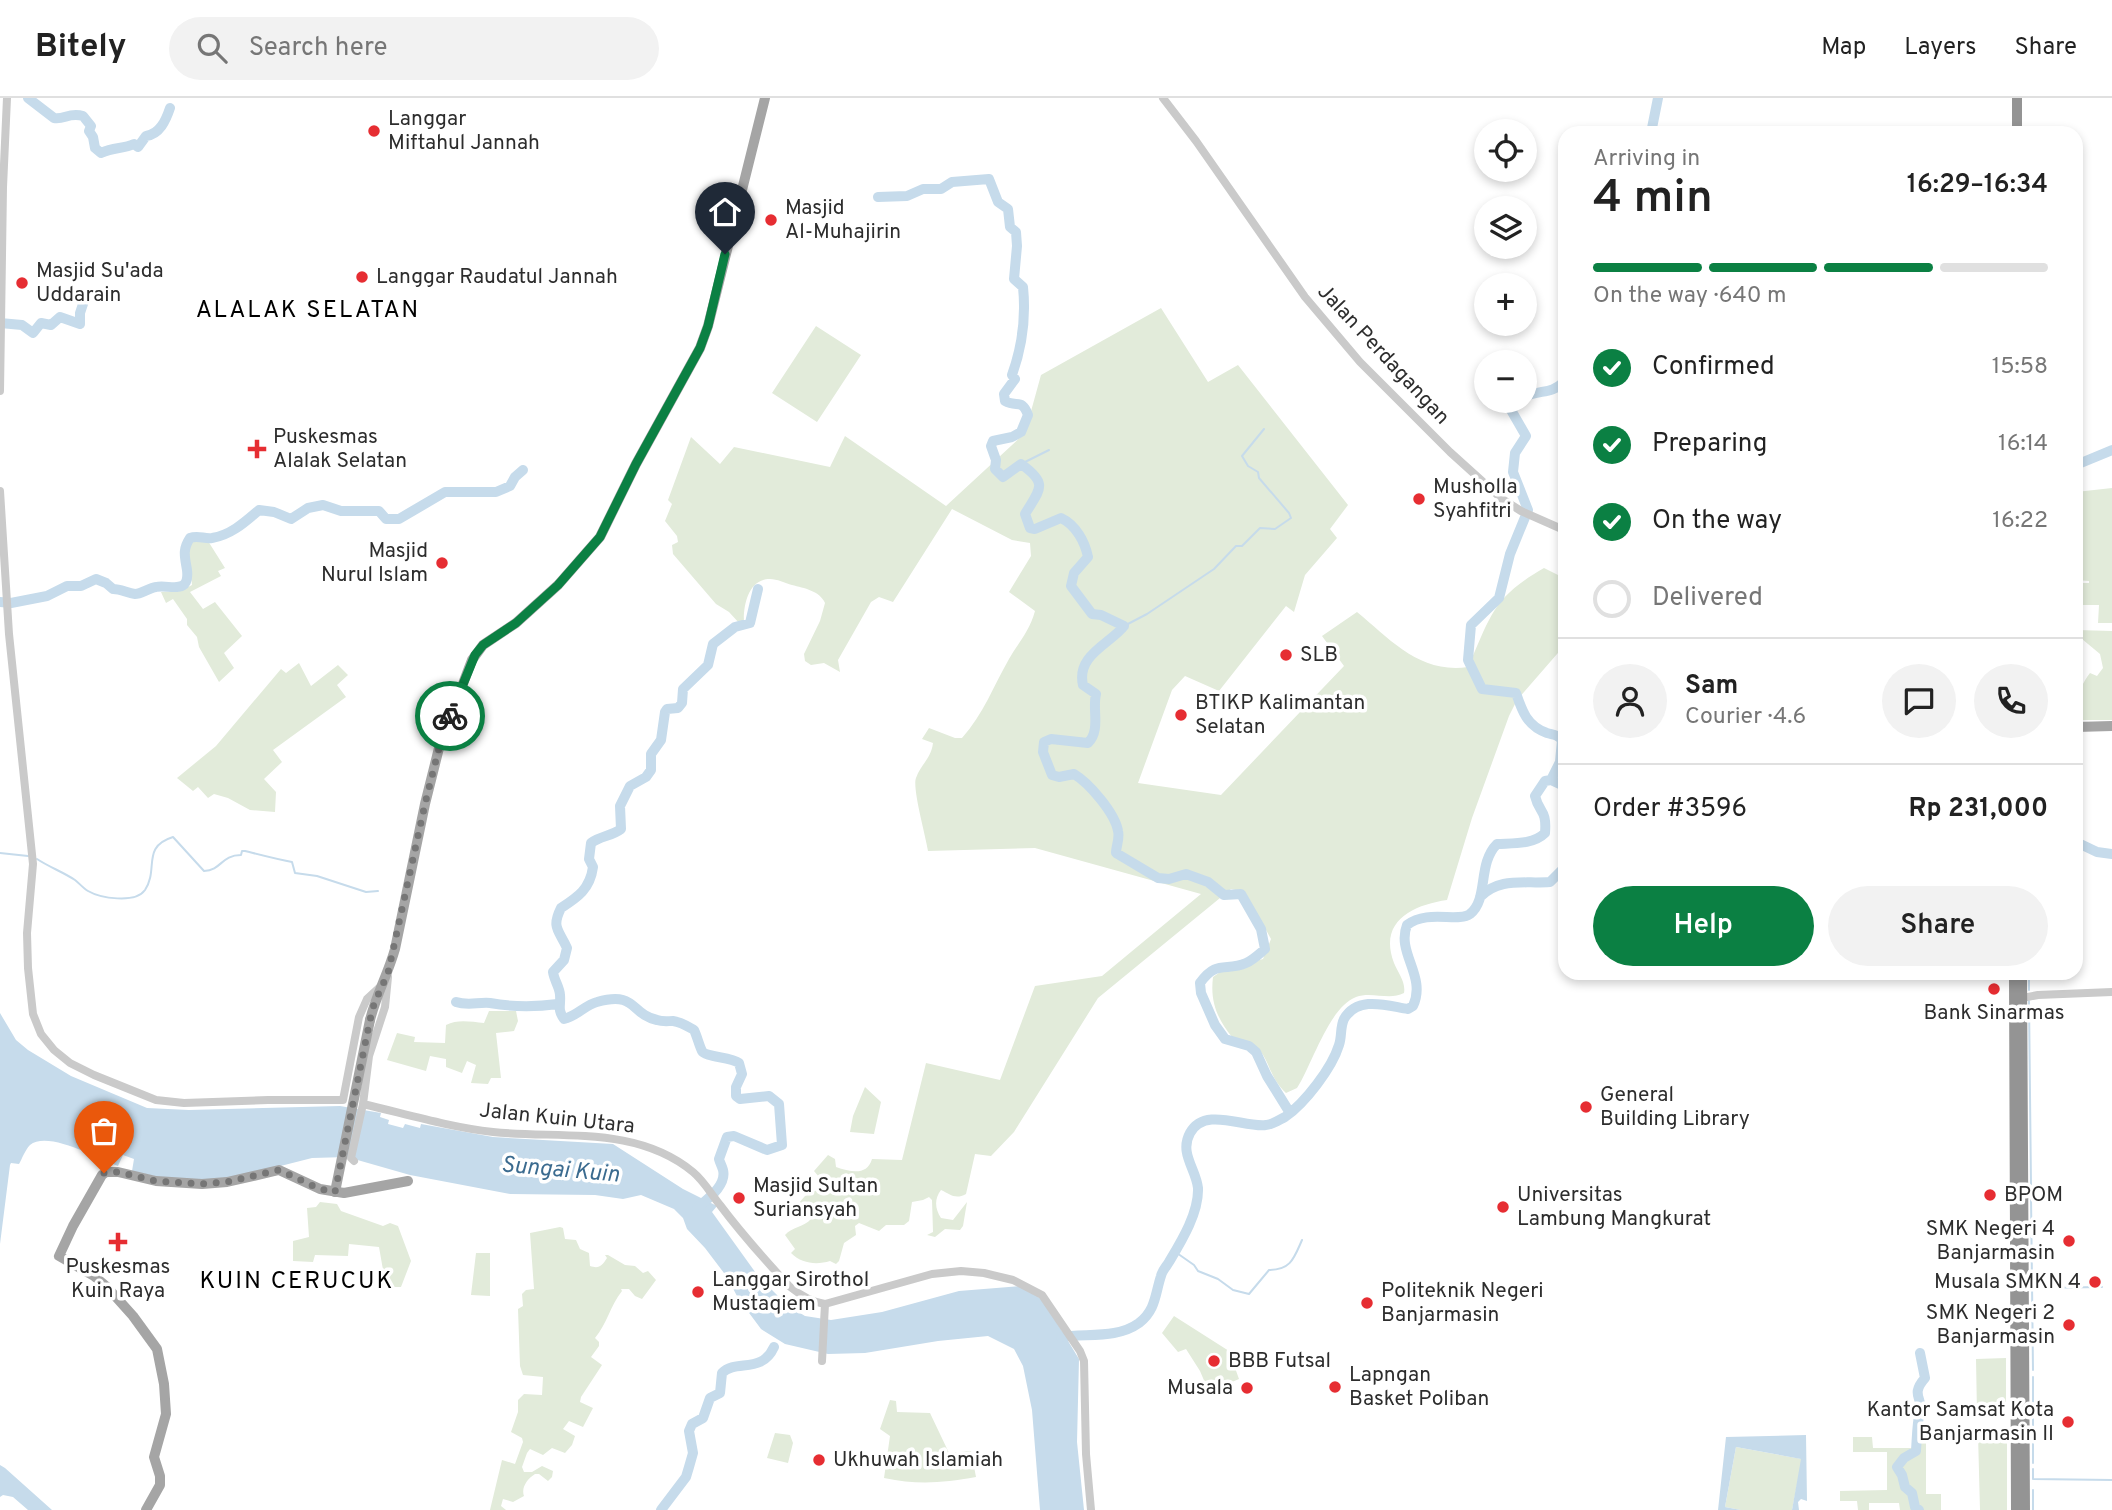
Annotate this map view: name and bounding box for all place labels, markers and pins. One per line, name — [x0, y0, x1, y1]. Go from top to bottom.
place label: Langgar Miftahul Jannah — [388, 106, 540, 157]
marker: Langgar Miftahul Jannah — [366, 123, 382, 139]
pin — [695, 182, 755, 254]
place label: Masjid Al-Muhajirin — [785, 195, 901, 246]
marker: Masjid Al-Muhajirin — [763, 212, 779, 228]
place label: Masjid Su'ada Uddarain — [36, 258, 164, 309]
place label: Langgar Raudatul Jannah — [376, 264, 618, 291]
marker: Langgar Raudatul Jannah — [354, 269, 370, 285]
marker: Masjid Su'ada Uddarain — [14, 275, 30, 291]
place label: Puskesmas Alalak Selatan — [273, 424, 407, 475]
marker: Puskesmas Alalak Selatan — [247, 439, 267, 459]
place label: Musholla Syahfitri — [1433, 474, 1517, 525]
marker: Musholla Syahfitri — [1411, 491, 1427, 507]
place label: Masjid Nurul Islam — [321, 538, 428, 589]
marker: Masjid Nurul Islam — [434, 555, 450, 571]
place label: SLB — [1300, 642, 1338, 669]
marker: SLB — [1278, 647, 1294, 663]
place label: BTIKP Kalimantan Selatan — [1195, 690, 1365, 741]
marker: BTIKP Kalimantan Selatan — [1173, 707, 1189, 723]
marker: Bank Sinarmas — [1986, 981, 2002, 997]
place label: Bank Sinarmas — [1923, 1000, 2065, 1027]
place label: General Building Library — [1600, 1082, 1750, 1133]
marker: General Building Library — [1578, 1099, 1594, 1115]
pin — [74, 1101, 134, 1173]
place label: Masjid Sultan Suriansyah — [753, 1173, 878, 1224]
place label: Universitas Lambung Mangkurat — [1517, 1182, 1711, 1233]
place label: BPOM — [2004, 1182, 2063, 1209]
marker: BPOM — [1982, 1187, 1998, 1203]
marker: Masjid Sultan Suriansyah — [731, 1190, 747, 1206]
marker: Universitas Lambung Mangkurat — [1495, 1199, 1511, 1215]
place label: SMK Negeri 4 Banjarmasin — [1926, 1216, 2055, 1267]
marker: Puskesmas Kuin Raya — [108, 1232, 128, 1252]
marker: SMK Negeri 4 Banjarmasin — [2061, 1233, 2077, 1249]
place label: Puskesmas Kuin Raya — [66, 1254, 170, 1305]
place label: Langgar Sirothol Mustaqiem — [712, 1267, 869, 1318]
place label: Musala SMKN 4 — [1934, 1269, 2081, 1296]
marker: Musala SMKN 4 — [2087, 1274, 2103, 1290]
place label: Politeknik Negeri Banjarmasin — [1381, 1278, 1544, 1329]
marker: Langgar Sirothol Mustaqiem — [690, 1284, 706, 1300]
marker: Politeknik Negeri Banjarmasin — [1359, 1295, 1375, 1311]
place label: SMK Negeri 2 Banjarmasin — [1926, 1300, 2055, 1351]
marker: SMK Negeri 2 Banjarmasin — [2061, 1317, 2077, 1333]
place label: BBB Futsal — [1228, 1348, 1331, 1375]
marker: BBB Futsal — [1206, 1353, 1222, 1369]
place label: Lapngan Basket Poliban — [1349, 1362, 1489, 1413]
place label: Musala — [1167, 1375, 1233, 1402]
marker: Lapngan Basket Poliban — [1327, 1379, 1343, 1395]
marker: Musala — [1239, 1380, 1255, 1396]
place label: Kantor Samsat Kota Banjarmasin II — [1867, 1397, 2054, 1448]
marker: Kantor Samsat Kota Banjarmasin II — [2060, 1414, 2076, 1430]
place label: Ukhuwah Islamiah — [833, 1447, 1003, 1474]
marker: Ukhuwah Islamiah — [811, 1452, 827, 1468]

